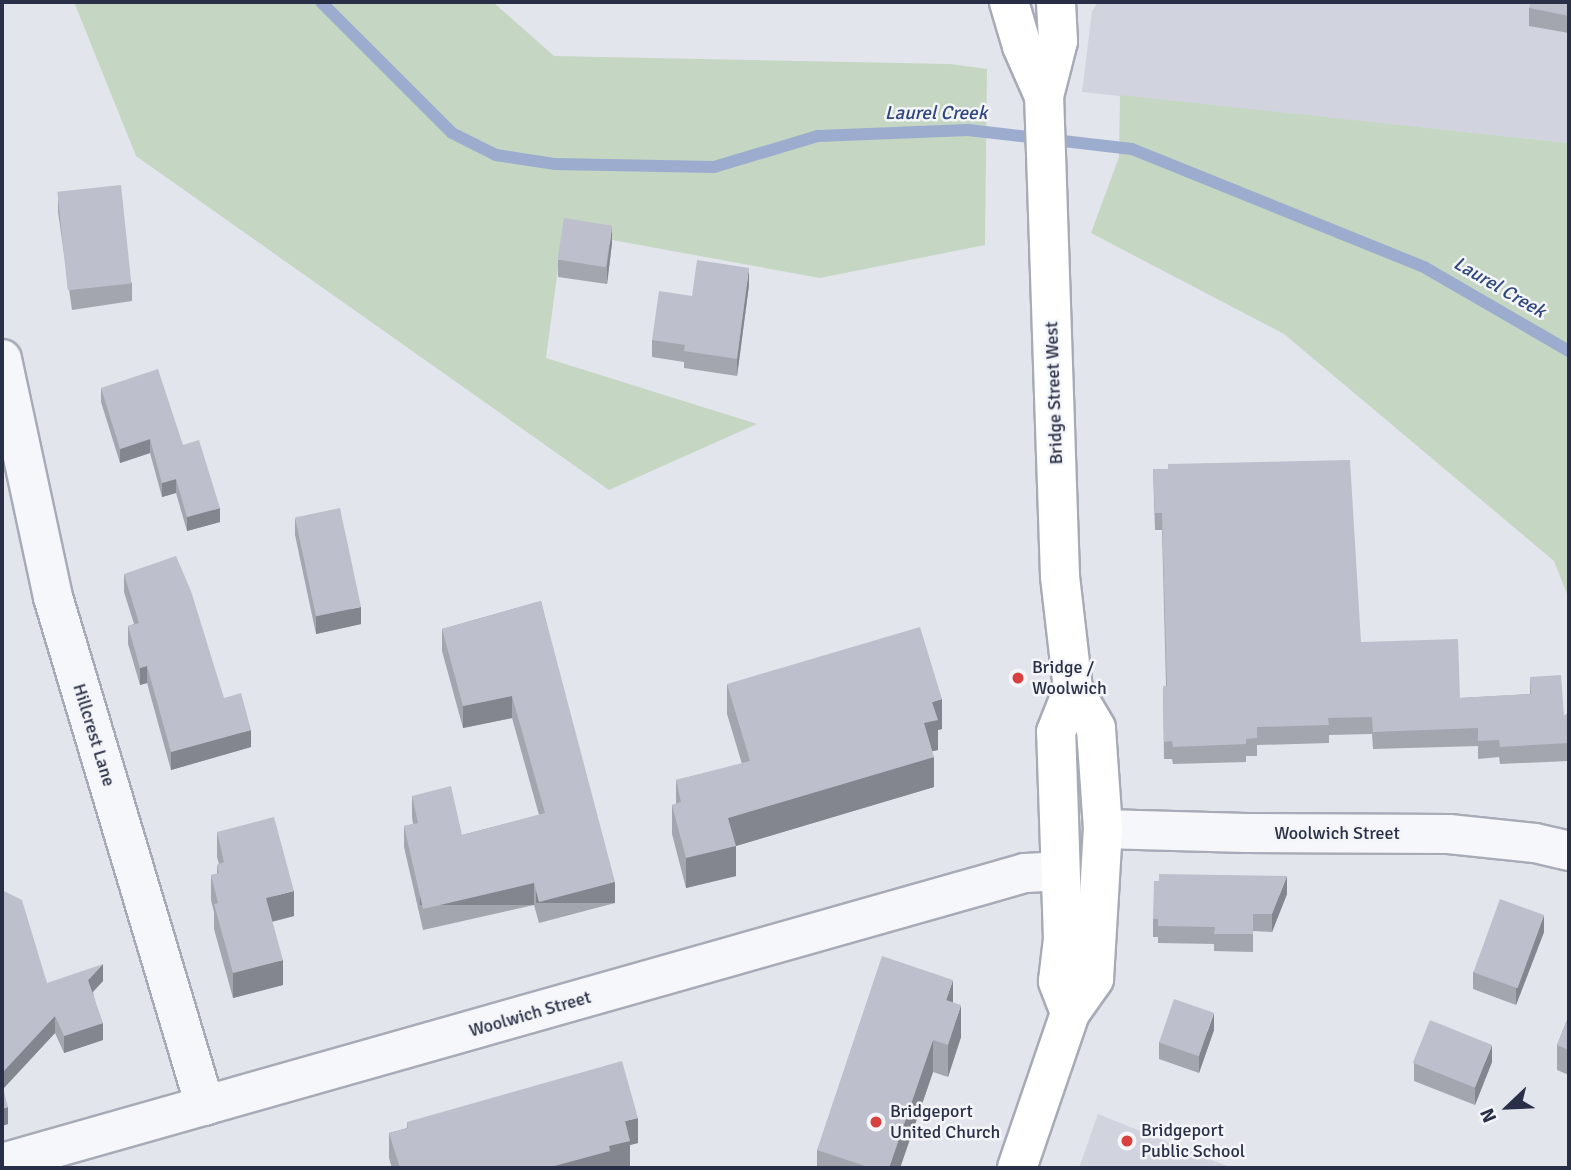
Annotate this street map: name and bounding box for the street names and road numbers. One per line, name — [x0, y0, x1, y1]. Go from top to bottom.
street label: Bridge Street West — [1041, 321, 1067, 465]
street label: Hillcrest Lane — [68, 681, 120, 789]
street label: Woolwich Street — [1274, 822, 1400, 844]
street label: Woolwich Street — [467, 986, 593, 1042]

